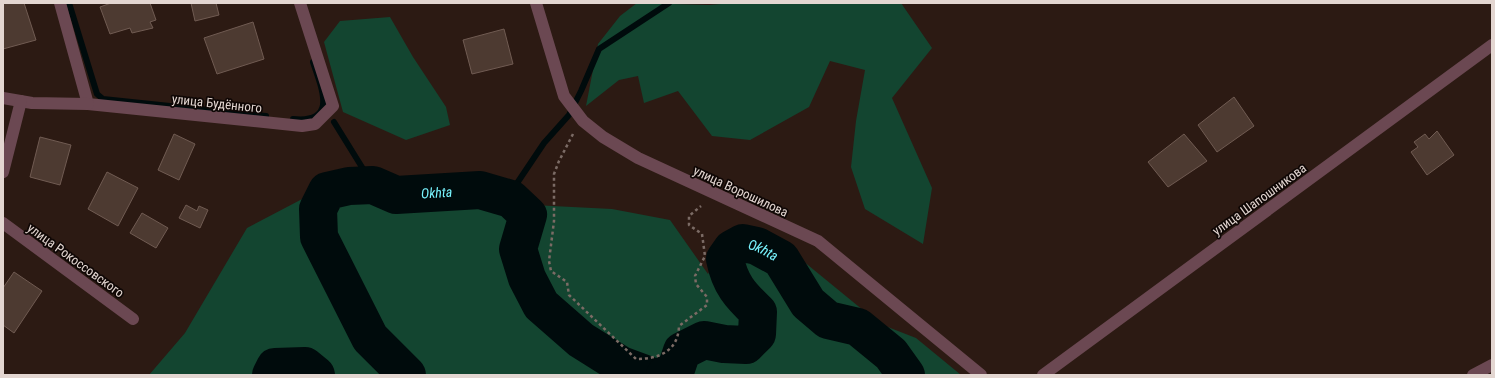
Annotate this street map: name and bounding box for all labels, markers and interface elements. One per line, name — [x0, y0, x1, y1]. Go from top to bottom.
street label: улица Будённого — [171, 91, 263, 116]
street label: улица Шапошникова — [1209, 160, 1309, 238]
street label: улица Ворошилова — [691, 163, 790, 220]
water label: Okhta — [421, 184, 453, 201]
street label: улица Рокоссовского — [25, 220, 127, 300]
water label: Okhta — [747, 236, 781, 264]

